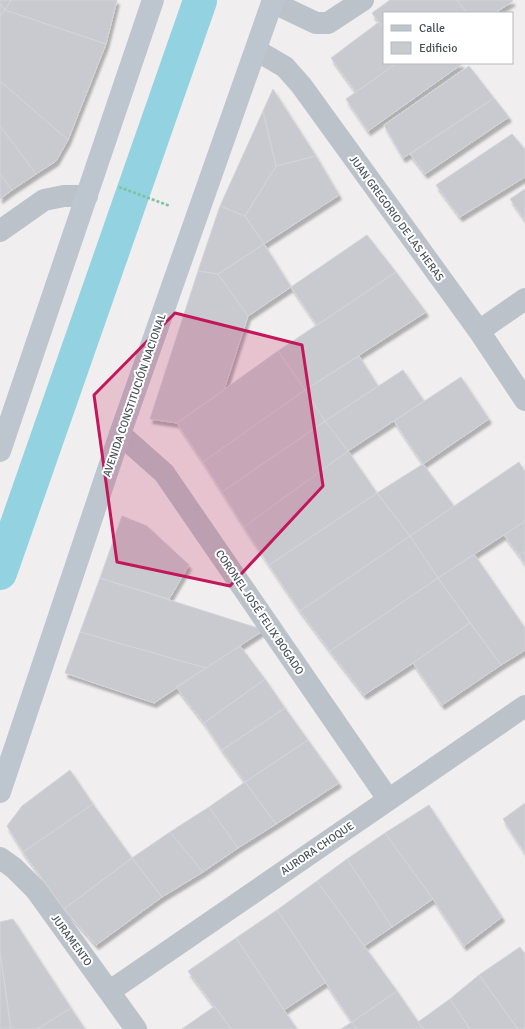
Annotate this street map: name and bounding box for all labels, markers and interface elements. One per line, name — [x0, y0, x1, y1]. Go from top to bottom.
legend — [383, 12, 513, 64]
text: Calle — [419, 21, 445, 36]
text: Edificio — [419, 41, 457, 56]
street label: JUAN GREGORIO DE LAS HERAS — [347, 153, 447, 284]
street label: AVENIDA CONSTITUCIÓN NACIONAL — [99, 311, 169, 479]
street label: CORONEL JOSÉ FELIX BOGADO — [213, 547, 307, 677]
street label: AURORA CHOQUE — [278, 819, 356, 878]
street label: JURAMENTO — [49, 912, 95, 969]

